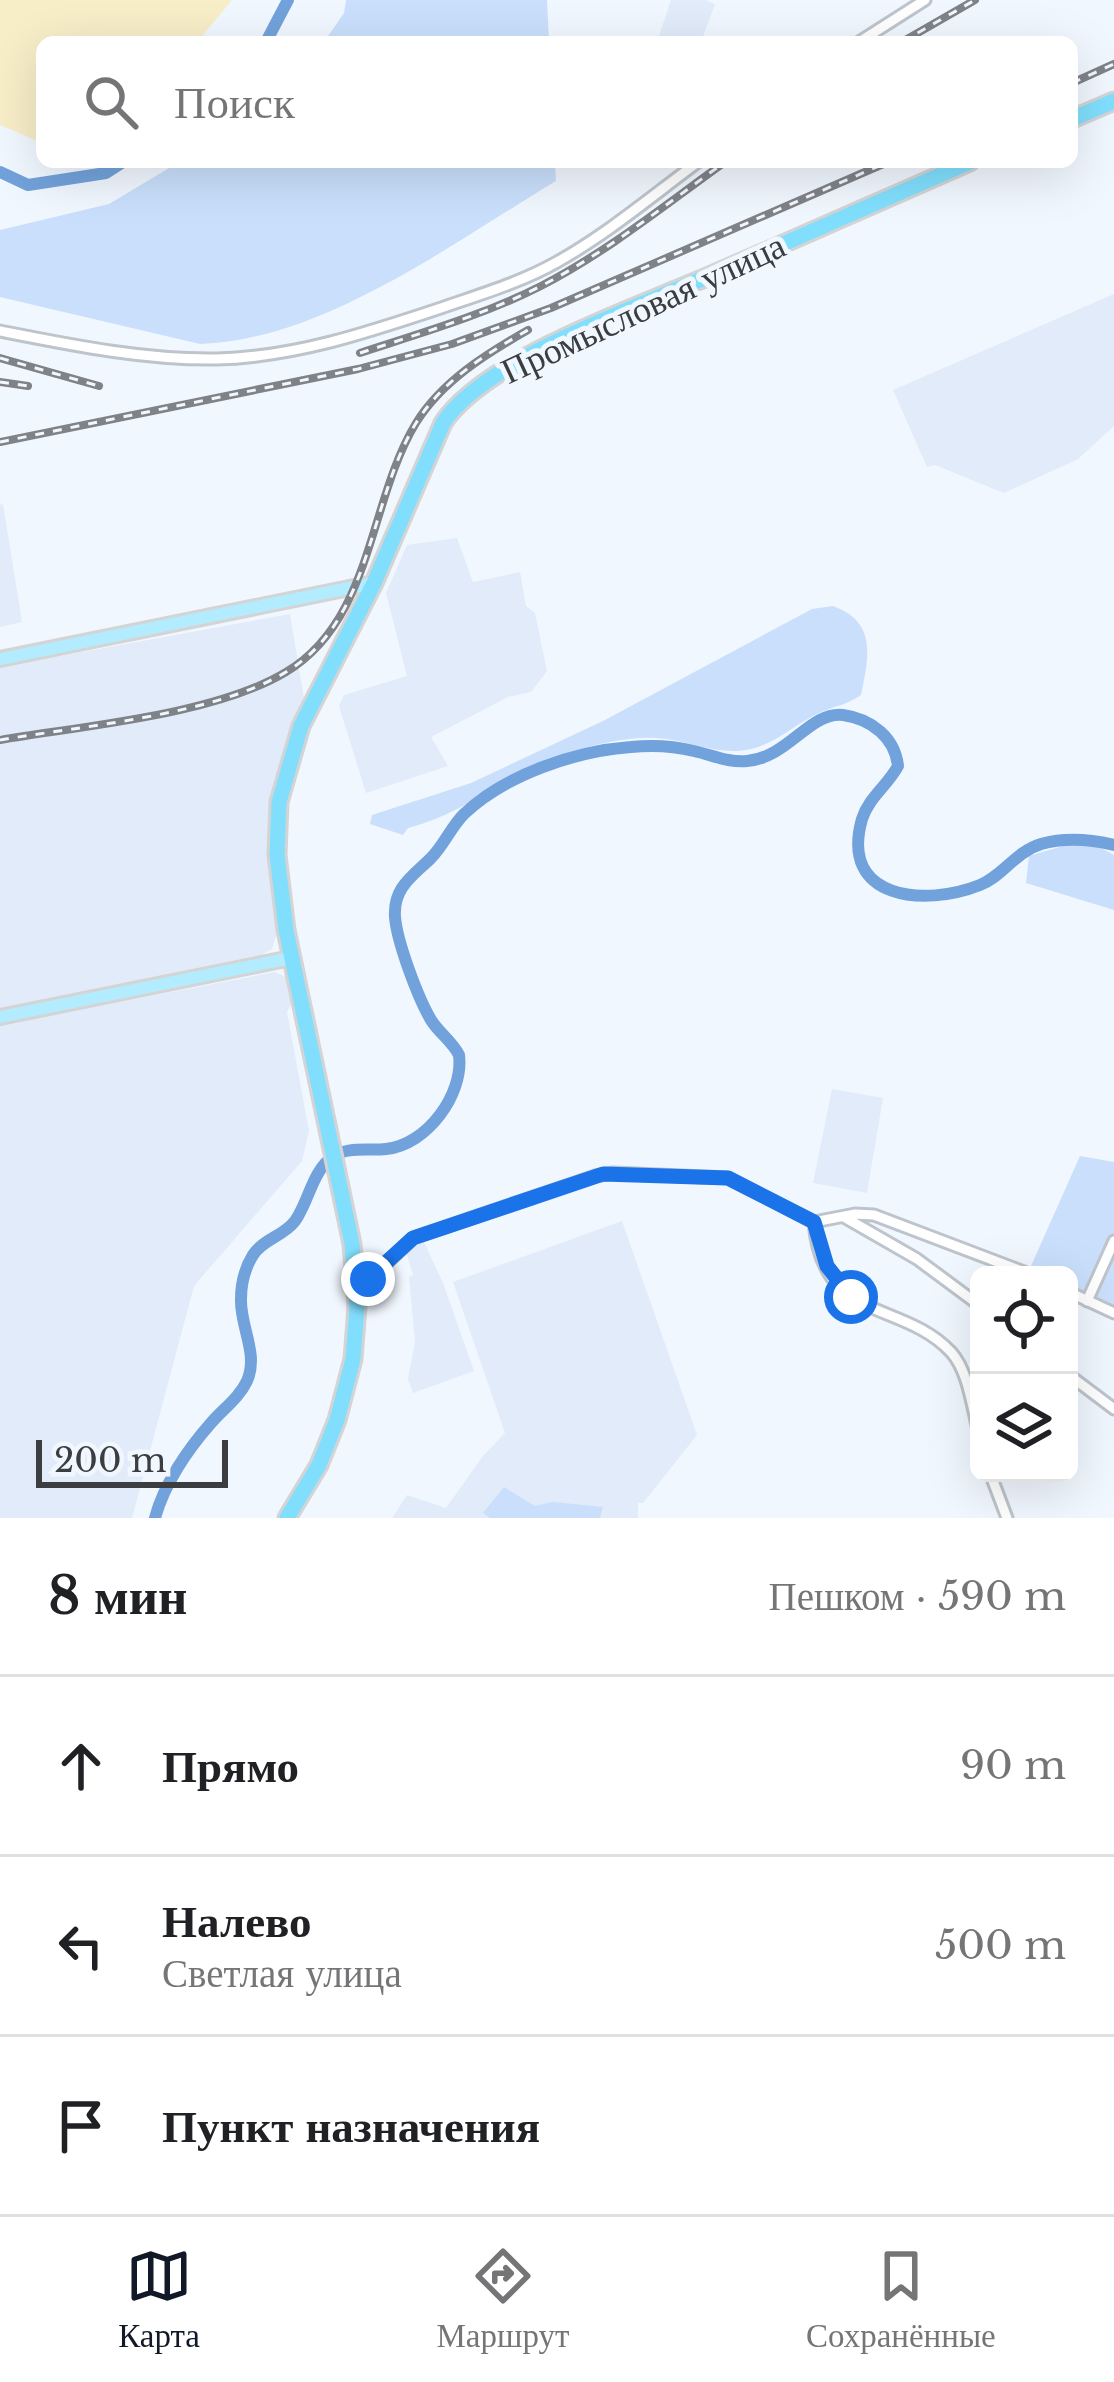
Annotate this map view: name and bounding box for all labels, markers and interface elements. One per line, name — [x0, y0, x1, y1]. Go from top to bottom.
search box — [36, 36, 1078, 168]
icon: search — [78, 69, 144, 135]
text: Поиск — [174, 74, 295, 130]
street label: Промысловая улица — [494, 222, 792, 394]
route end — [341, 1252, 395, 1306]
map controls — [970, 1266, 1078, 1482]
button: locate — [970, 1266, 1078, 1374]
route start — [824, 1270, 878, 1324]
button: layers — [970, 1374, 1078, 1482]
scale bar — [36, 1434, 228, 1487]
text: 200 m — [54, 1440, 166, 1481]
text: 8 мин — [48, 1565, 187, 1628]
text: Пешком · 590 m — [768, 1572, 1066, 1621]
icon: ahead — [48, 1733, 114, 1799]
text: Прямо — [162, 1738, 299, 1794]
text: 90 m — [960, 1741, 1066, 1790]
text: Налево — [162, 1893, 312, 1949]
icon: left — [48, 1913, 114, 1979]
text: 500 m — [935, 1921, 1066, 1970]
text: Светлая улица — [162, 1949, 402, 1998]
icon: arrive — [48, 2093, 114, 2159]
text: Пункт назначения — [162, 2098, 540, 2154]
tab: Карта — [118, 2243, 200, 2356]
tab: Маршрут — [437, 2243, 569, 2356]
tab: Сохранённые — [806, 2243, 996, 2356]

